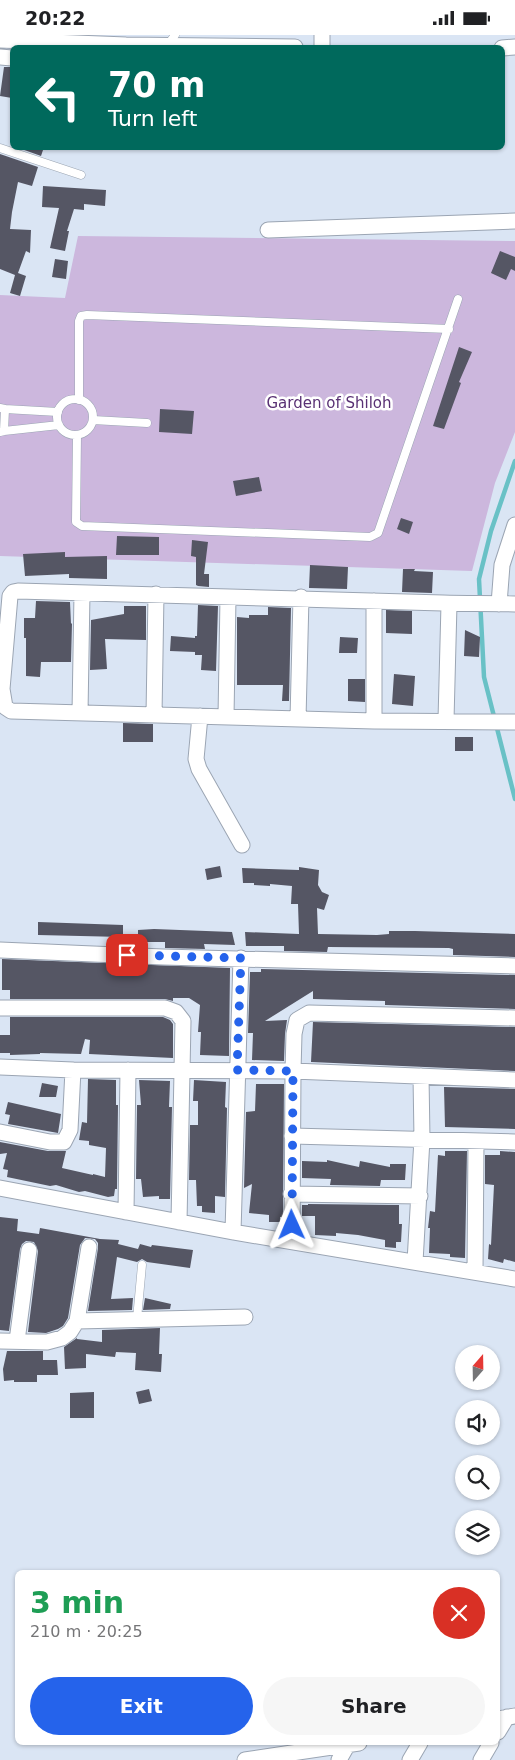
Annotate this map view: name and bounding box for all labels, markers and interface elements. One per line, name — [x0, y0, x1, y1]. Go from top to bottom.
text: 20:22 — [25, 7, 85, 29]
icon: left — [25, 65, 90, 130]
text: 70 m — [108, 65, 205, 105]
text: Turn left — [108, 106, 197, 131]
park label: Garden of Shiloh — [266, 394, 392, 412]
pin — [106, 934, 148, 976]
icon: arrive — [113, 941, 141, 969]
position arrow — [265, 1198, 317, 1250]
north arrow — [455, 1345, 500, 1390]
map controls — [455, 1345, 500, 1555]
button: sound — [455, 1400, 500, 1445]
button: search — [455, 1455, 500, 1500]
button: layers — [455, 1510, 500, 1555]
text: 3 min — [30, 1585, 124, 1620]
button: close — [433, 1587, 485, 1639]
text: 210 m · 20:25 — [30, 1622, 143, 1641]
button: Exit — [30, 1677, 253, 1735]
button: Share — [263, 1677, 485, 1735]

